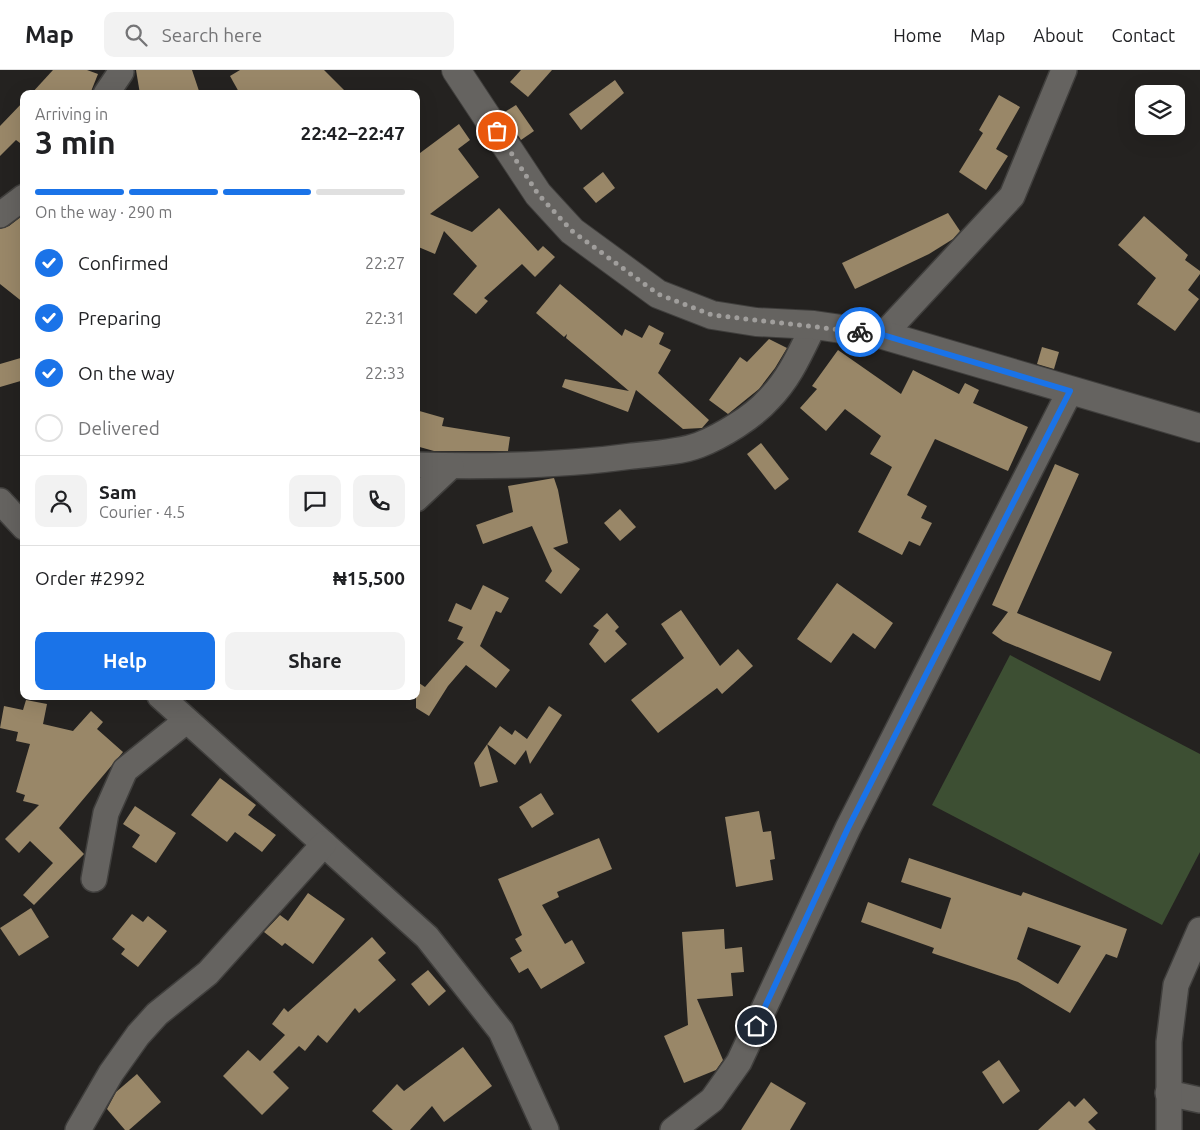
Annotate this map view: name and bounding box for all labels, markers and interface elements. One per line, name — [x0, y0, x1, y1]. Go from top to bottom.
search box — [104, 12, 454, 57]
text: Map — [25, 21, 74, 48]
icon: search — [122, 21, 150, 49]
text: Search here — [162, 24, 262, 46]
text: Home — [893, 25, 942, 45]
text: Map — [970, 25, 1005, 45]
text: About — [1033, 25, 1083, 45]
text: Contact — [1111, 25, 1175, 45]
map controls — [1135, 85, 1185, 135]
button: layers — [1135, 85, 1185, 135]
text: Arriving in — [35, 105, 108, 123]
pin — [476, 110, 518, 152]
icon: bag — [483, 117, 511, 145]
text: 22:42–22:47 — [300, 122, 405, 144]
text: 3 min — [35, 124, 116, 160]
text: On the way · 290 m — [35, 203, 172, 221]
icon: check — [35, 249, 63, 277]
text: Confirmed — [78, 252, 169, 274]
text: 22:27 — [365, 254, 405, 272]
icon: check — [35, 304, 63, 332]
text: Preparing — [78, 307, 162, 329]
courier — [835, 307, 885, 357]
text: 22:31 — [365, 309, 405, 327]
icon: bike — [846, 318, 874, 346]
icon: check — [35, 359, 63, 387]
text: On the way — [78, 362, 175, 384]
text: 22:33 — [365, 364, 405, 382]
text: Delivered — [78, 417, 160, 439]
button: person — [35, 475, 87, 527]
button: chat — [289, 475, 341, 527]
button: phone — [353, 475, 405, 527]
text: Sam — [99, 481, 137, 503]
text: Courier · 4.5 — [99, 503, 185, 521]
text: Order #2992 — [35, 567, 145, 589]
text: ₦15,500 — [333, 567, 405, 589]
button: Help — [35, 632, 215, 690]
button: Share — [225, 632, 405, 690]
pin — [735, 1005, 777, 1047]
icon: home — [742, 1012, 770, 1040]

